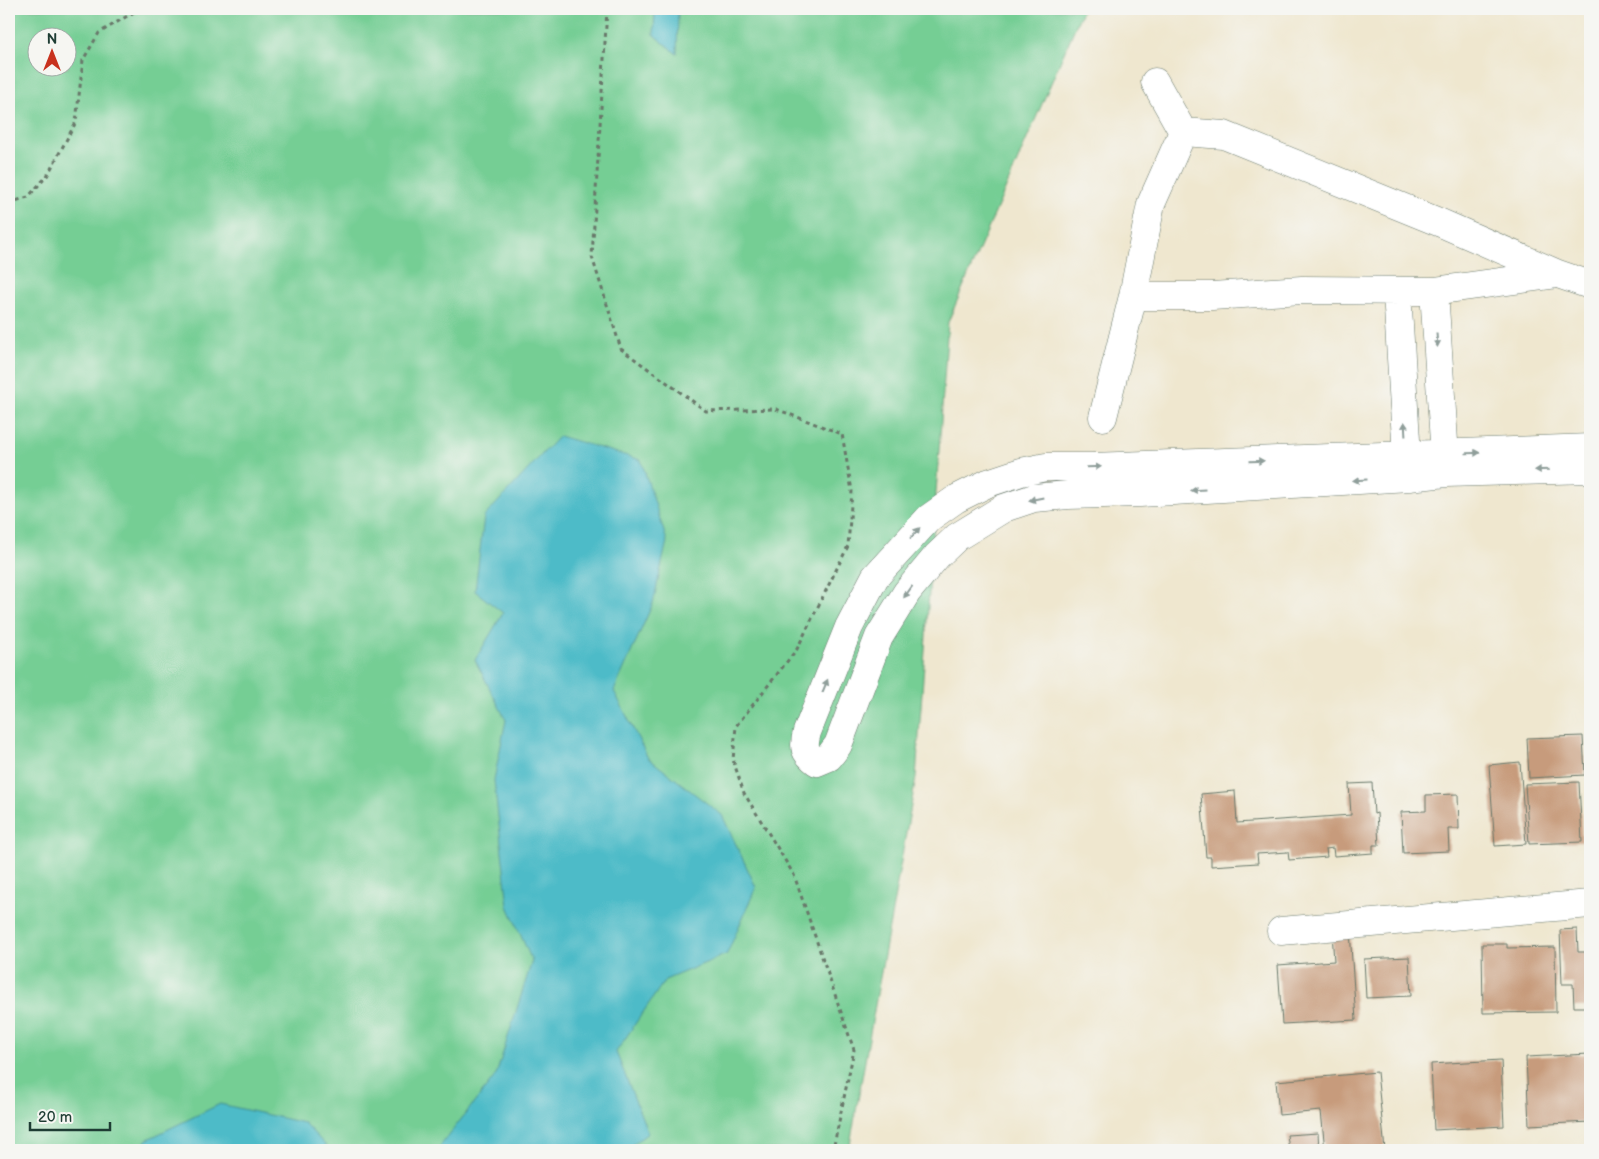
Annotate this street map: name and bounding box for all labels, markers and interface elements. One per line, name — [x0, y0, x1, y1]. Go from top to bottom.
north arrow — [28, 28, 78, 78]
text: N — [47, 31, 57, 48]
one-way arrow — [1434, 332, 1442, 348]
one-way arrow — [1401, 420, 1409, 436]
one-way arrow — [1465, 448, 1481, 456]
one-way arrow — [1249, 457, 1265, 465]
one-way arrow — [1086, 463, 1102, 471]
one-way arrow — [1533, 467, 1549, 475]
one-way arrow — [1352, 477, 1368, 485]
one-way arrow — [1189, 486, 1205, 494]
one-way arrow — [1027, 495, 1043, 503]
one-way arrow — [910, 527, 921, 540]
one-way arrow — [903, 586, 913, 599]
one-way arrow — [822, 679, 829, 694]
scale bar — [30, 1099, 110, 1131]
text: 20 m — [38, 1108, 72, 1127]

